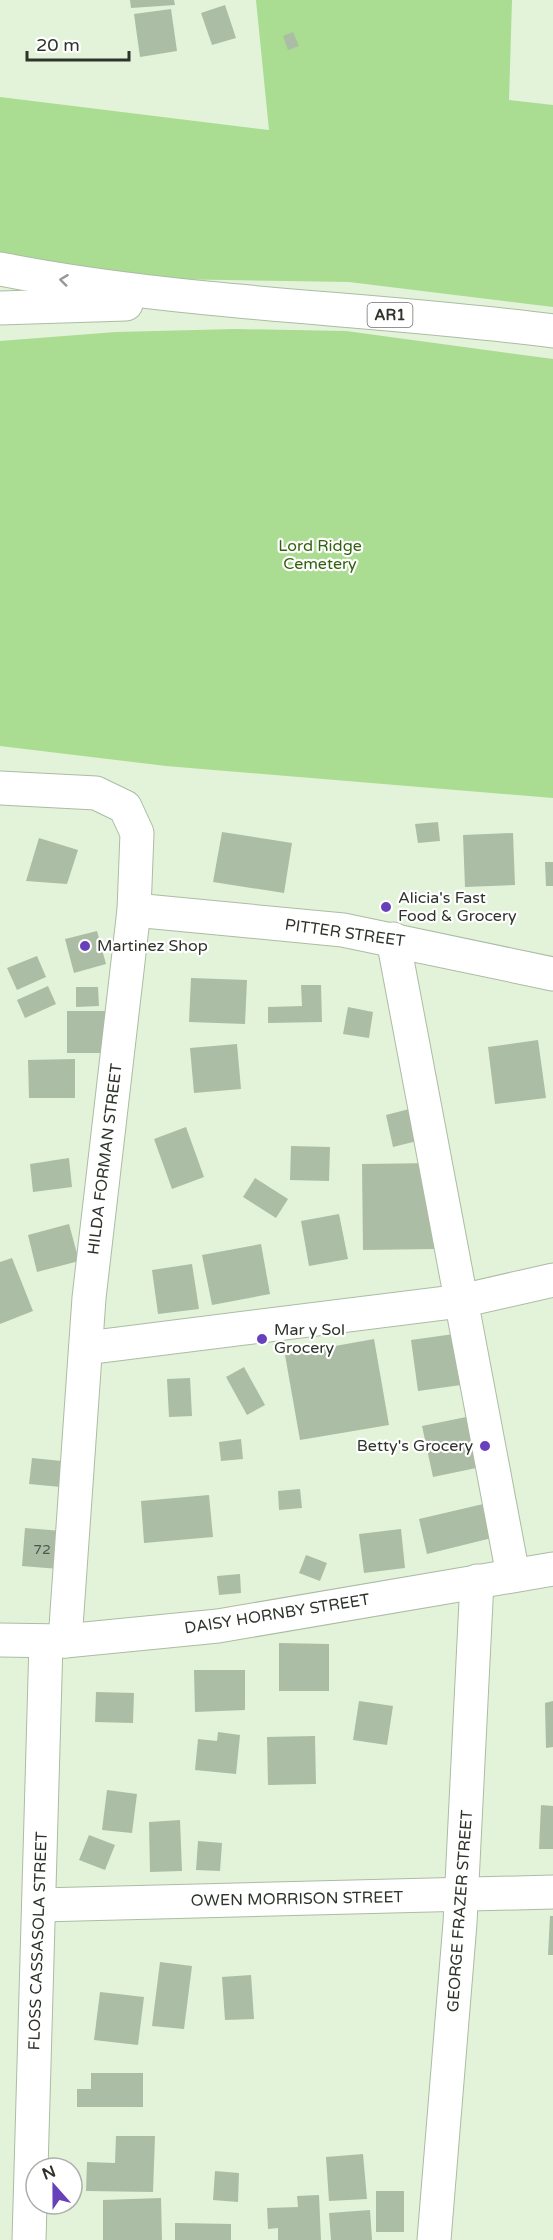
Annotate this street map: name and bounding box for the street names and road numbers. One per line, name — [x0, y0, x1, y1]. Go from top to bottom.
road number: AR1 — [368, 303, 412, 327]
street label: PITTER STREET — [284, 915, 407, 951]
street label: HILDA FORMAN STREET — [83, 1062, 127, 1256]
street label: DAISY HORNBY STREET — [183, 1589, 371, 1639]
street label: GEORGE FRAZER STREET — [443, 1809, 477, 2013]
street label: FLOSS CASSASOLA STREET — [24, 1831, 52, 2051]
street label: OWEN MORRISON STREET — [191, 1887, 404, 1911]

